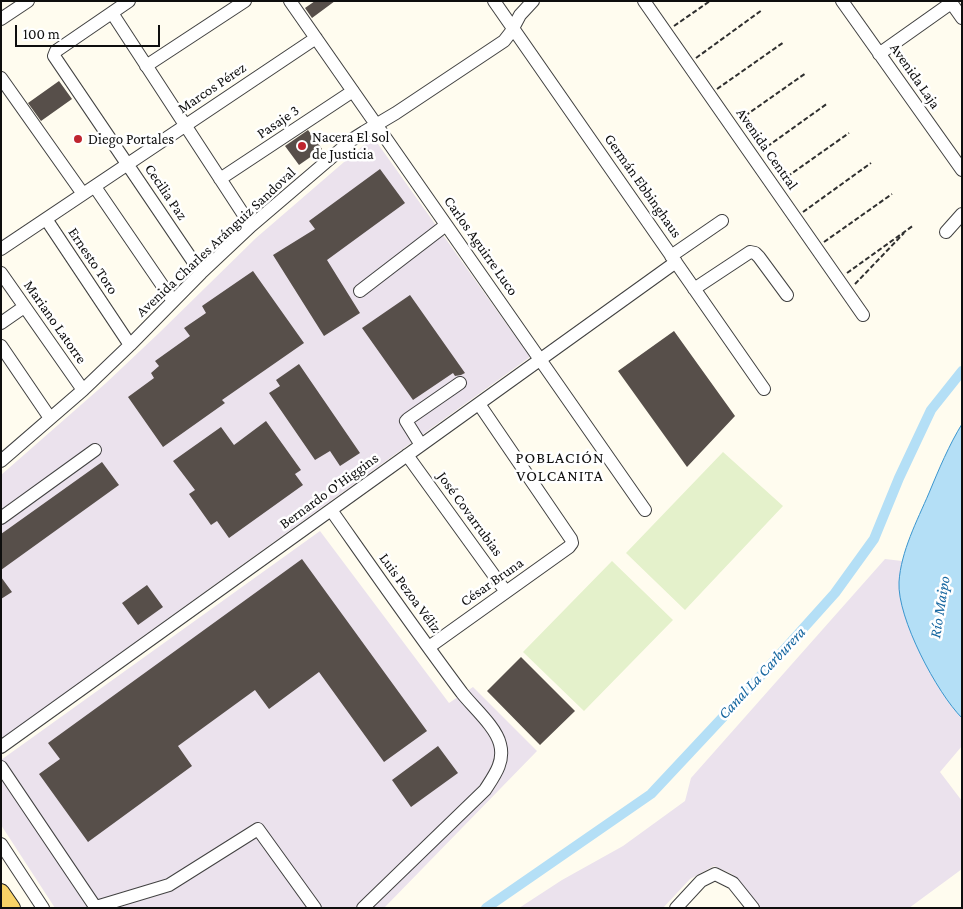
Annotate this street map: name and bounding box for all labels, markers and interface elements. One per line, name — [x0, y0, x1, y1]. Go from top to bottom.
scale bar — [18, 15, 162, 47]
text: 100 m — [23, 26, 60, 42]
street label: Avenida Laja — [886, 40, 944, 112]
street label: Marcos Pérez — [174, 59, 250, 117]
street label: Pasaje 3 — [253, 101, 303, 143]
street label: Avenida Central — [732, 105, 802, 193]
place label: Nacera El Sol de Justicia — [312, 128, 390, 163]
place label: Diego Portales — [88, 130, 174, 148]
street label: Germán Ebbinghaus — [600, 131, 686, 241]
marker: Diego Portales — [72, 133, 84, 145]
marker: Nacera El Sol de Justicia — [296, 140, 308, 152]
street label: Cecilia Paz — [141, 161, 191, 223]
street label: Avenida Charles Aránguiz Sandoval — [133, 163, 299, 321]
street label: Carlos Aguirre Luco — [440, 193, 522, 299]
street label: Ernesto Toro — [64, 224, 122, 298]
street label: Mariano Latorre — [20, 277, 90, 367]
district label: POBLACIÓN VOLCANITA — [514, 448, 606, 486]
street label: Bernardo O'Higgins — [276, 449, 382, 533]
street label: José Covarrubias — [433, 468, 507, 560]
street label: Luis Pezoa Véliz — [375, 550, 445, 636]
street label: César Bruna — [457, 554, 527, 610]
water label: Río Maipo — [926, 575, 954, 639]
water label: Canal La Carburera — [714, 623, 810, 723]

